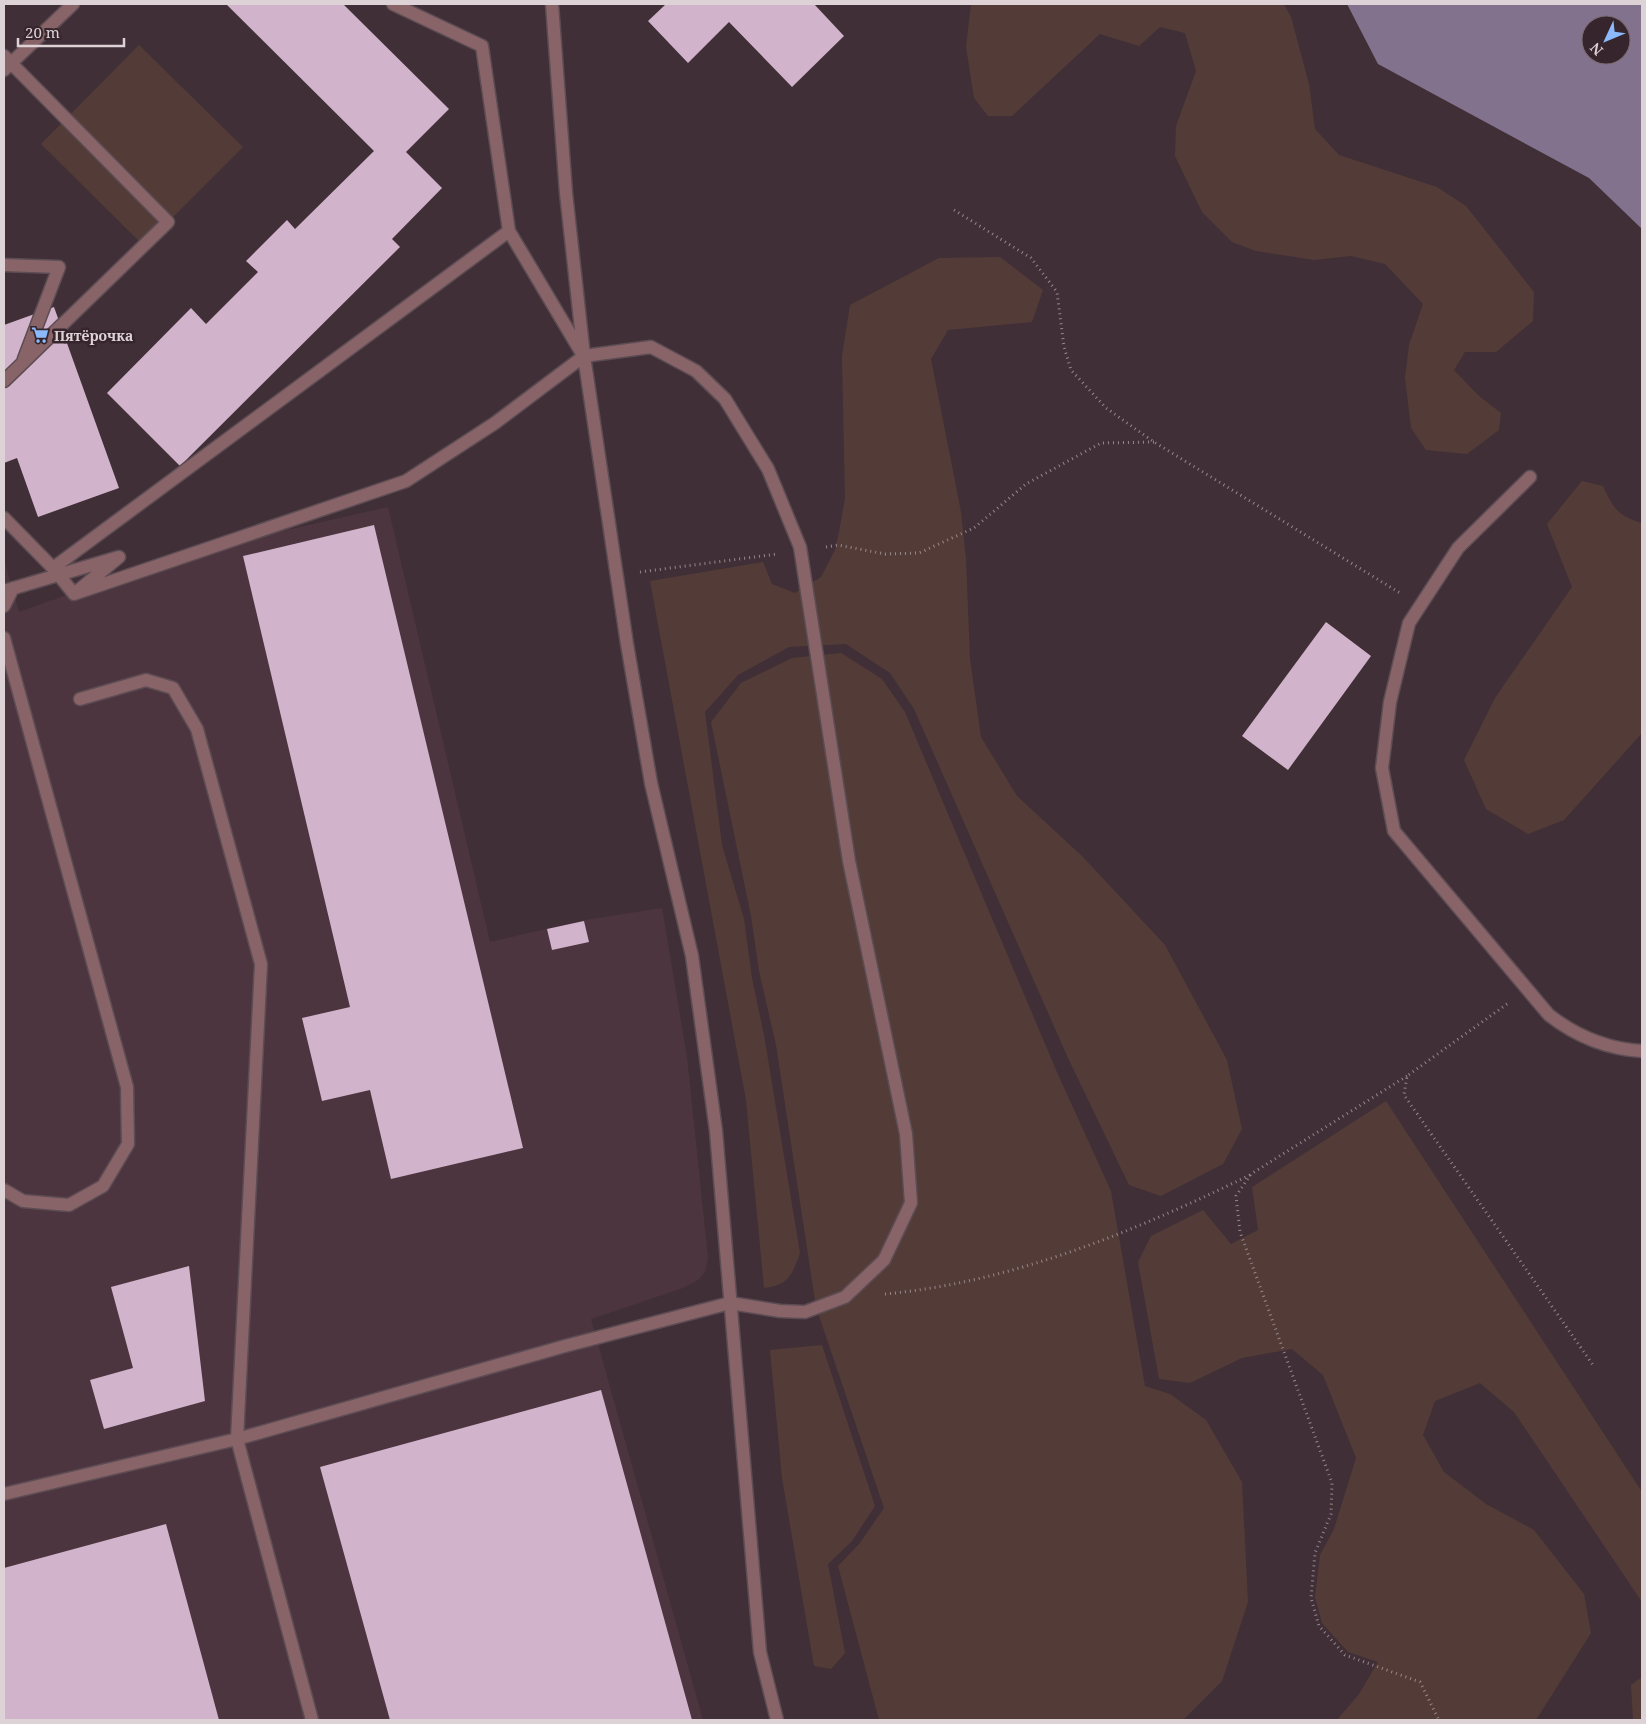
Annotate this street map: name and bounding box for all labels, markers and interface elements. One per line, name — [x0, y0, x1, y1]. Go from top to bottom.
scale bar — [18, 15, 124, 47]
north arrow — [1581, 15, 1631, 65]
text: 20 m — [25, 22, 60, 42]
text: N — [1586, 39, 1607, 60]
supermarket icon: Пятёрочка — [30, 325, 50, 345]
place label: Пятёрочка — [54, 326, 133, 345]

